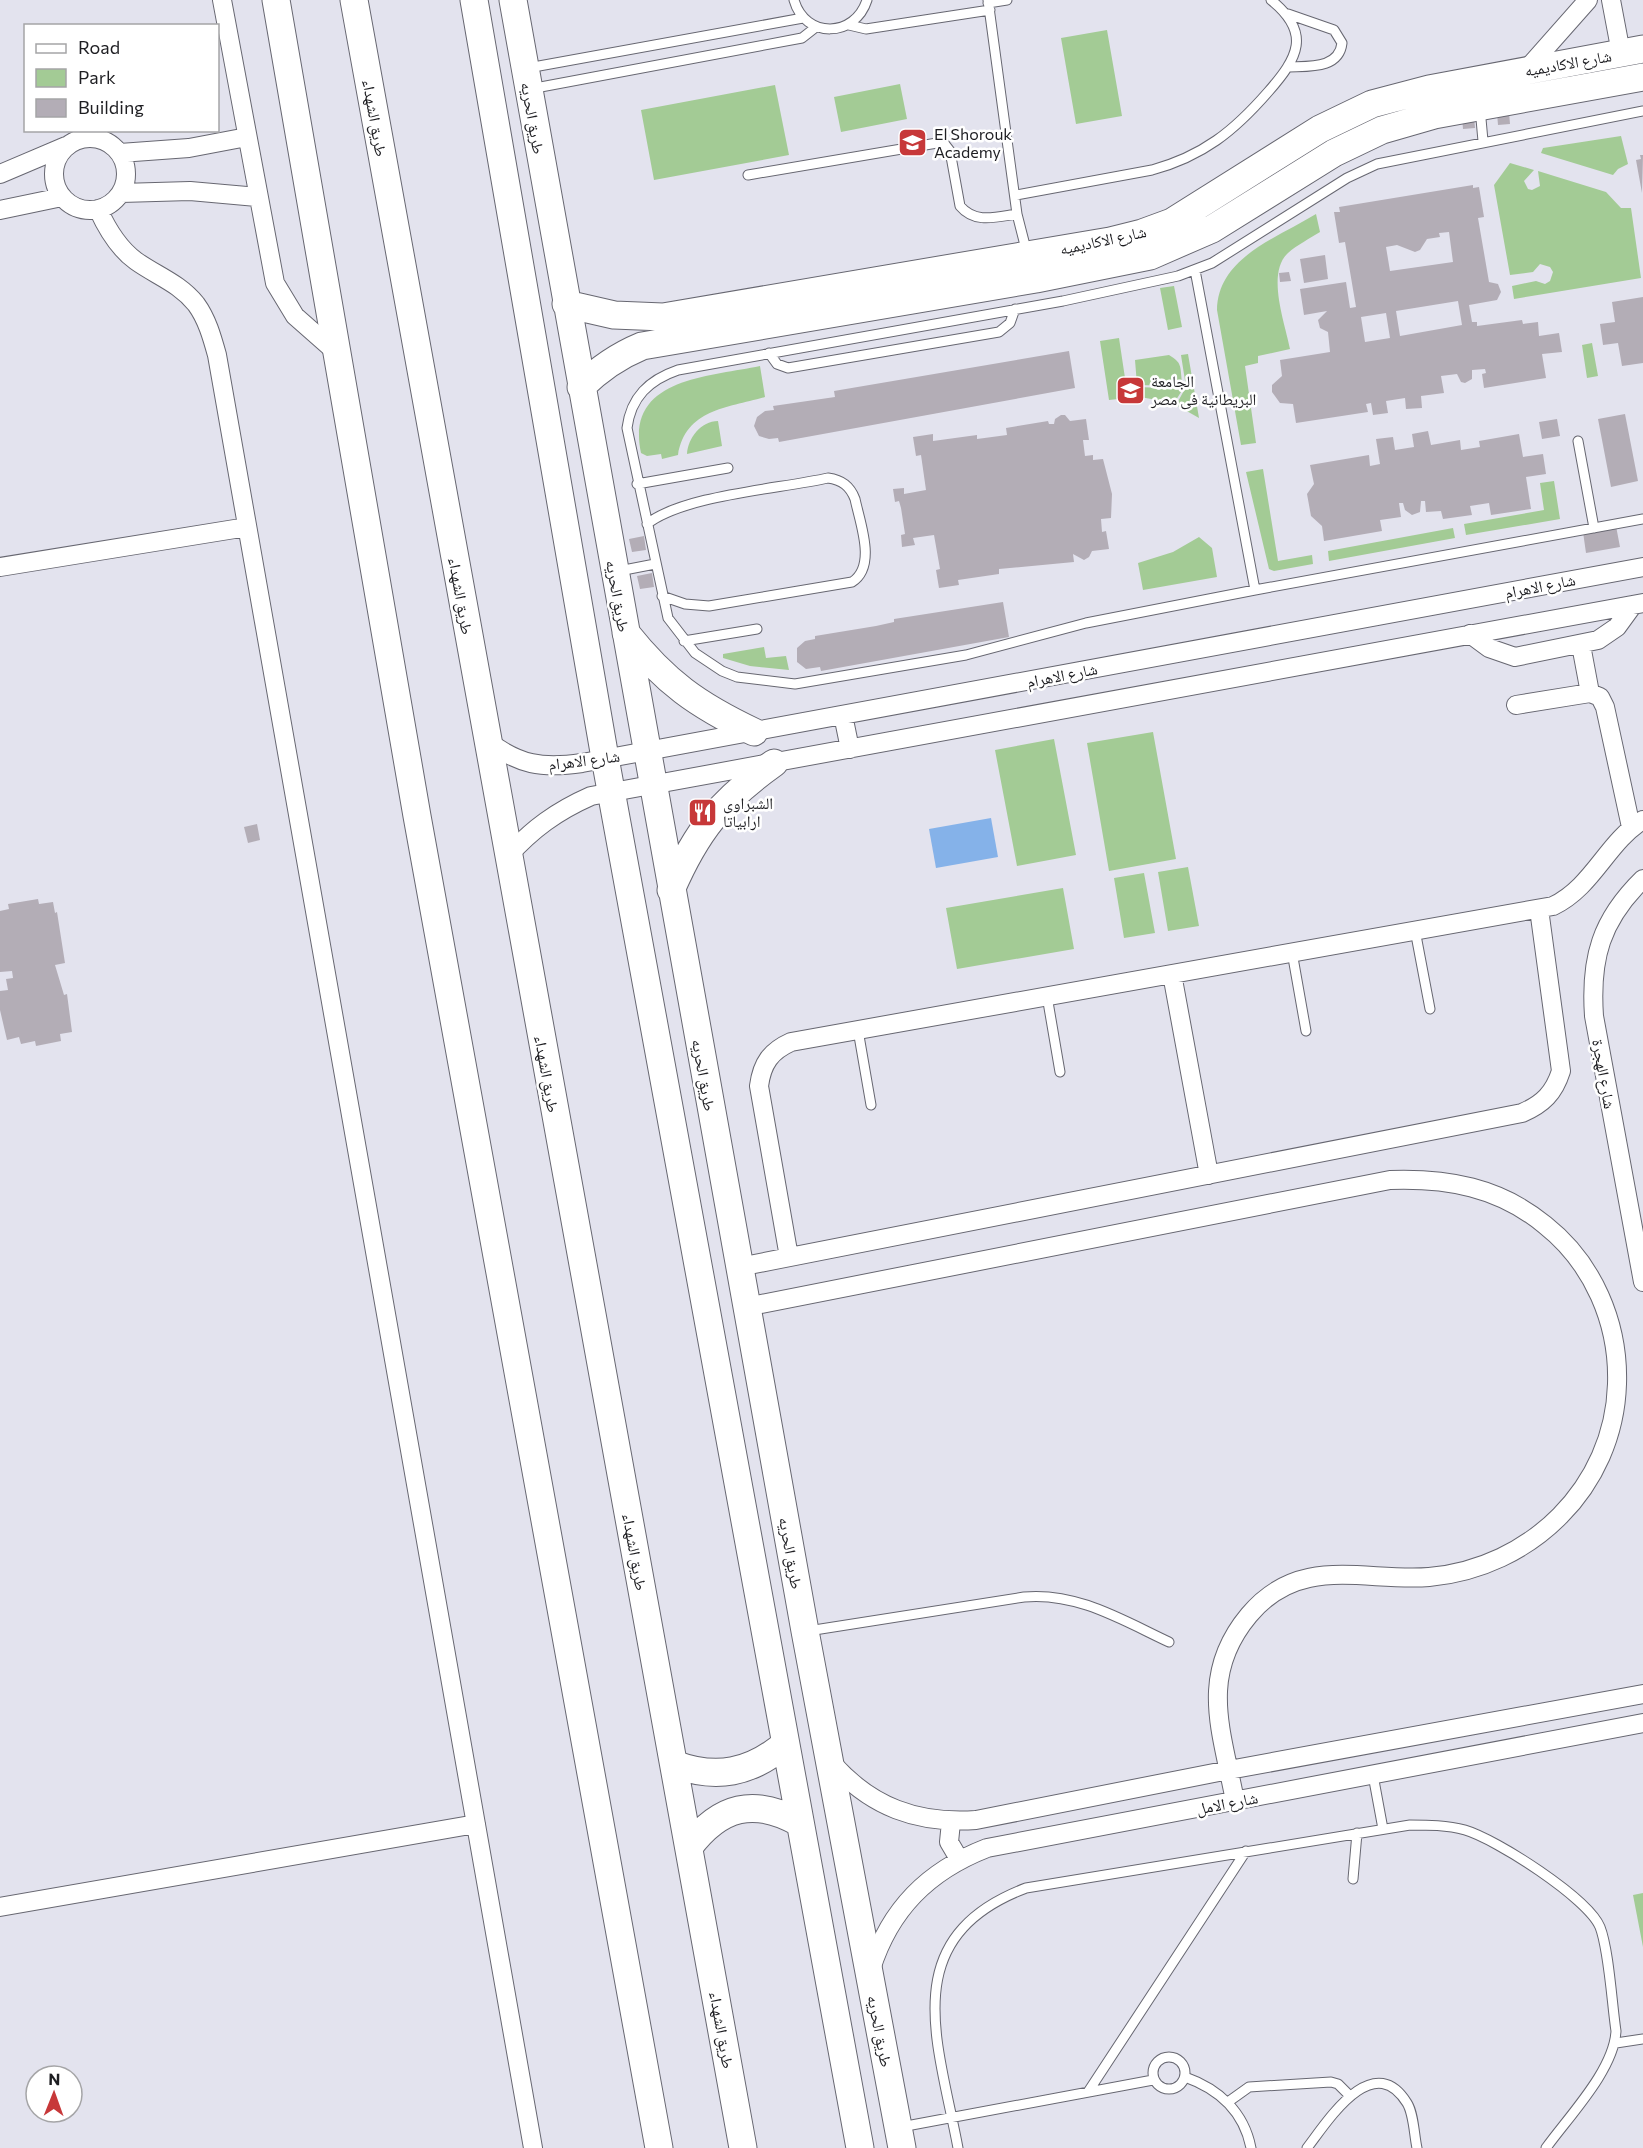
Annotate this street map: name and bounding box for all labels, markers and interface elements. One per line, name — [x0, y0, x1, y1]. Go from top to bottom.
legend — [24, 24, 219, 132]
text: Road — [78, 36, 120, 58]
street label: شارع الاكاديميه — [1523, 46, 1613, 81]
text: Park — [78, 66, 116, 88]
street label: طريق الشهداء — [357, 78, 392, 158]
street label: طريق الحريه — [516, 80, 549, 156]
text: Building — [78, 96, 144, 118]
place label: El Shorouk Academy — [934, 124, 1012, 161]
school or university icon: El Shorouk Academy — [897, 127, 929, 159]
street label: شارع الاكاديميه — [1058, 221, 1148, 260]
place label: الجامعة البريطانية فى مصر — [1150, 371, 1256, 410]
school or university icon: الجامعة البريطانية فى مصر — [1114, 374, 1146, 406]
street label: طريق الشهداء — [443, 556, 478, 636]
street label: طريق الحريه — [601, 558, 634, 634]
street label: شارع الاهرام — [1503, 569, 1577, 604]
street label: شارع الاهرام — [1025, 658, 1099, 693]
street label: شارع الاهرام — [547, 746, 621, 775]
place label: الشبراوى ارابياتا — [723, 793, 773, 831]
restaurant icon: الشبراوى ارابياتا — [686, 796, 718, 828]
street label: طريق الشهداء — [529, 1034, 564, 1114]
street label: طريق الحريه — [687, 1037, 720, 1113]
street label: شارع الهجرة — [1587, 1038, 1620, 1111]
street label: طريق الشهداء — [617, 1512, 652, 1592]
street label: طريق الحريه — [774, 1515, 807, 1591]
street label: شارع الامل — [1195, 1787, 1260, 1820]
street label: طريق الشهداء — [704, 1990, 739, 2070]
street label: طريق الحريه — [862, 1993, 897, 2069]
north arrow — [24, 2064, 84, 2124]
text: N — [48, 2069, 60, 2088]

